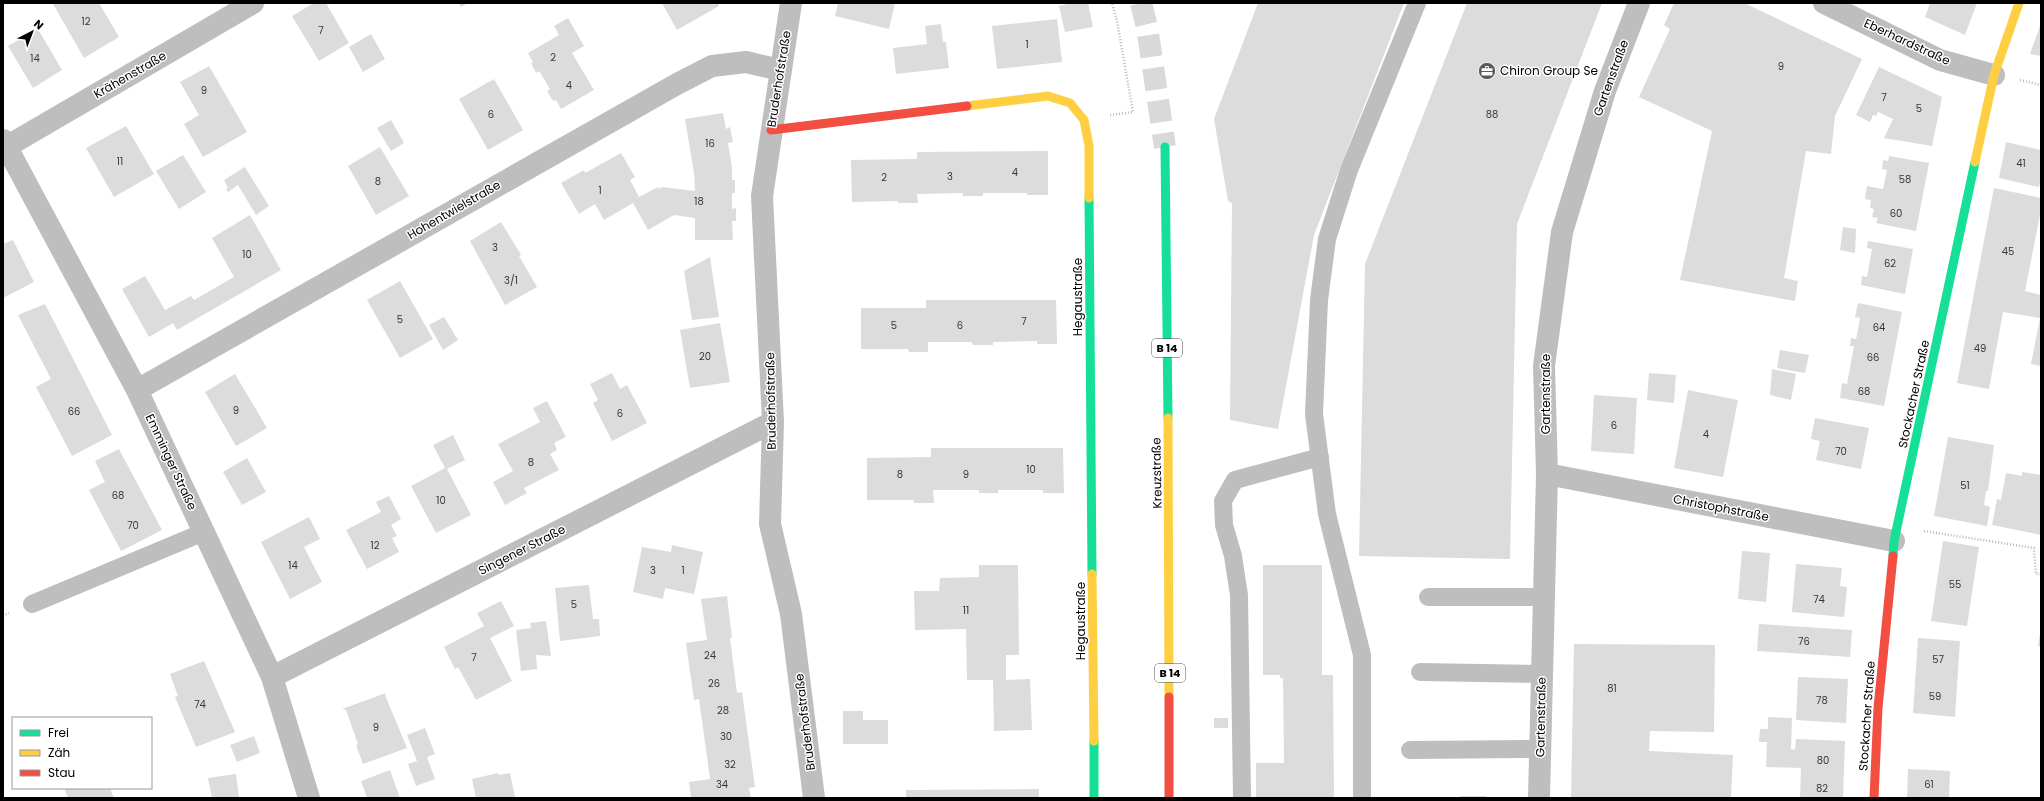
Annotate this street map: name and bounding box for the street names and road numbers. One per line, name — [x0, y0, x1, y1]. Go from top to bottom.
street label: Eberhardstraße — [1861, 14, 1953, 69]
street label: Bruderhofstraße — [762, 29, 795, 128]
street label: Gartenstraße — [1589, 37, 1632, 118]
street label: Krähenstraße — [90, 47, 169, 102]
street label: Hohentwielstraße — [404, 176, 504, 243]
street label: Hegaustraße — [1069, 258, 1086, 336]
street label: Stockacher Straße — [1894, 338, 1933, 450]
road number: B 14 — [1152, 339, 1182, 357]
street label: Bruderhofstraße — [761, 352, 780, 450]
street label: Gartenstraße — [1537, 354, 1554, 434]
street label: Emminger Straße — [142, 411, 201, 513]
street label: Kreuzstraße — [1147, 437, 1166, 509]
street label: Christophstraße — [1672, 490, 1770, 525]
street label: Singener Straße — [475, 520, 568, 579]
street label: Hegaustraße — [1072, 582, 1089, 660]
street label: Stockacher Straße — [1854, 660, 1879, 772]
road number: B 14 — [1155, 664, 1185, 682]
street label: Bruderhofstraße — [790, 673, 819, 772]
street label: Gartenstraße — [1531, 677, 1550, 757]

